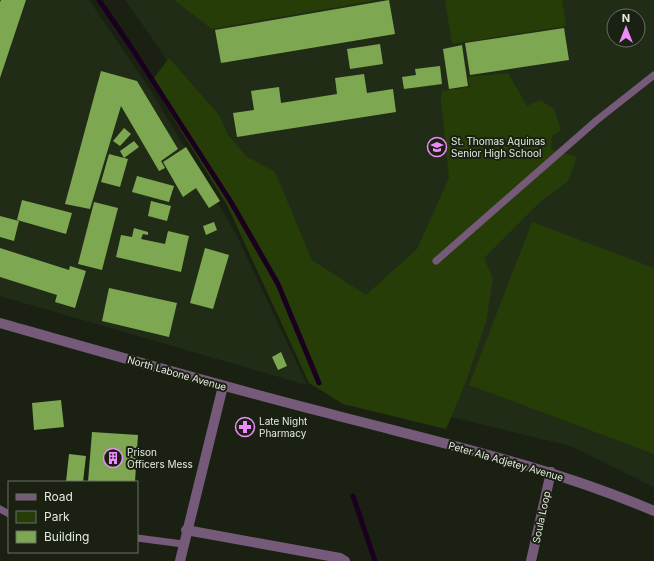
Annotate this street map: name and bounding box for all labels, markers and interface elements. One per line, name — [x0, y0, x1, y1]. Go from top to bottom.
north arrow — [606, 8, 646, 48]
text: N — [622, 11, 630, 25]
place label: St. Thomas Aquinas Senior High School — [451, 135, 545, 159]
school or university icon: St. Thomas Aquinas Senior High School — [426, 136, 448, 158]
street label: North Labone Avenue — [126, 353, 228, 393]
place label: Late Night Pharmacy — [259, 415, 308, 439]
pharmacy icon: Late Night Pharmacy — [234, 416, 256, 438]
street label: Peter Ala Adjetey Avenue — [447, 439, 565, 483]
place label: Prison Officers Mess — [127, 446, 193, 470]
building icon: Prison Officers Mess — [102, 447, 124, 469]
legend — [8, 481, 138, 553]
text: Road — [44, 489, 73, 504]
street label: Soula Loop — [530, 490, 552, 544]
text: Park — [44, 509, 70, 524]
text: Building — [44, 529, 89, 544]

